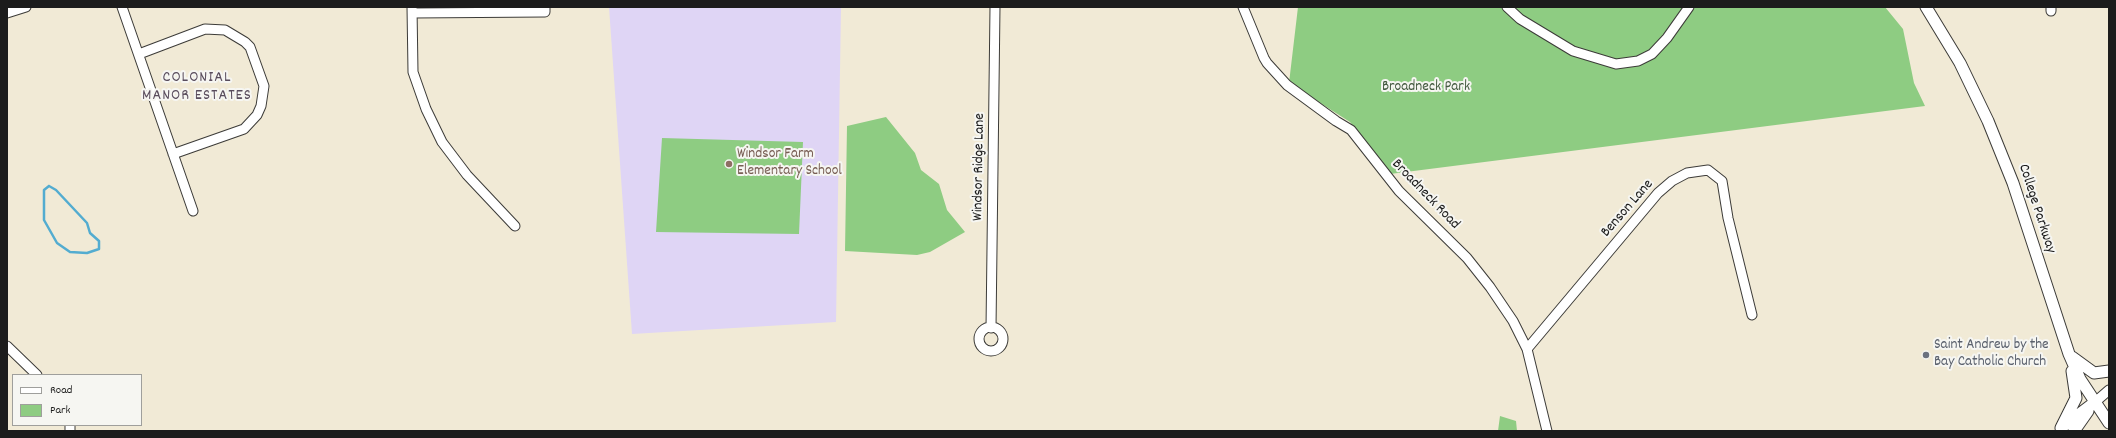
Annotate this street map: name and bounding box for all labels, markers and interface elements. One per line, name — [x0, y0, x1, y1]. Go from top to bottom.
district label: COLONIAL MANOR ESTATES — [142, 69, 252, 107]
park label: Broadneck Park — [1382, 79, 1470, 97]
street label: Windsor Ridge Lane — [970, 113, 990, 221]
place label: Windsor Farm Elementary School — [737, 146, 842, 181]
street label: Broadneck Road — [1387, 156, 1463, 234]
marker: Windsor Farm Elementary School — [724, 159, 734, 169]
street label: College Parkway — [2013, 162, 2059, 256]
street label: Benson Lane — [1598, 176, 1658, 242]
place label: Saint Andrew by the Bay Catholic Church — [1934, 337, 2049, 372]
marker: Saint Andrew by the Bay Catholic Church — [1921, 350, 1931, 360]
legend — [12, 374, 142, 426]
text: Road — [50, 382, 72, 399]
text: Park — [50, 402, 70, 419]

